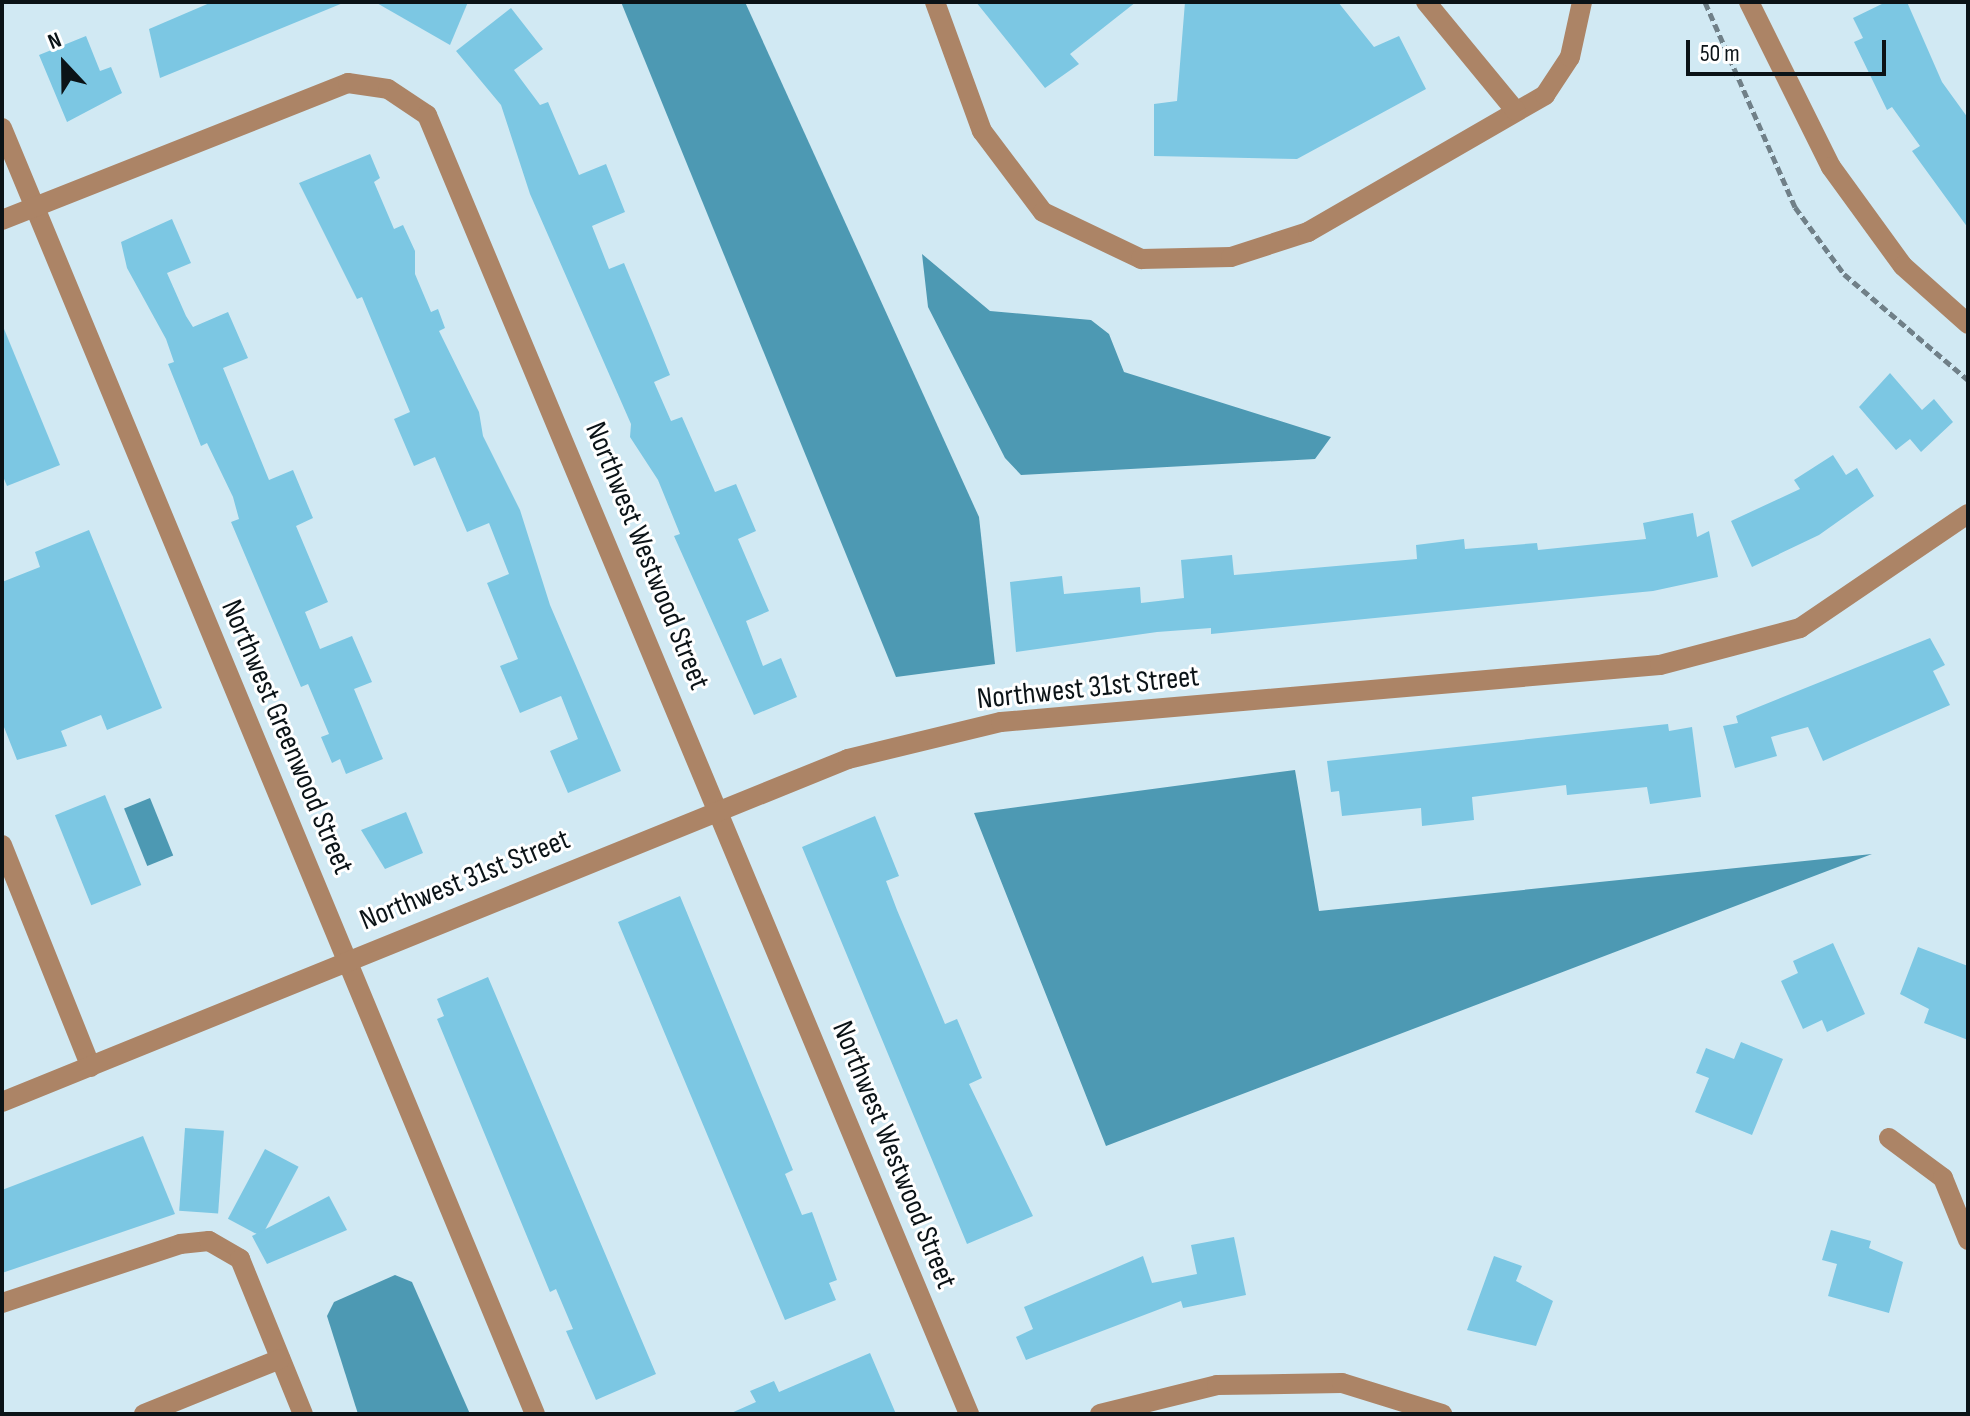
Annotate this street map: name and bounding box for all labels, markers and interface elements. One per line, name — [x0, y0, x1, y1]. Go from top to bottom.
north arrow — [24, 24, 104, 104]
scale bar — [1690, 24, 1890, 74]
text: N — [44, 27, 65, 56]
text: 50 m — [1700, 39, 1740, 68]
street label: Northwest Westwood Street — [577, 417, 717, 695]
street label: Northwest Greenwood Street — [213, 594, 361, 880]
street label: Northwest 31st Street — [975, 658, 1201, 718]
street label: Northwest 31st Street — [355, 821, 575, 939]
street label: Northwest Westwood Street — [824, 1016, 964, 1294]

